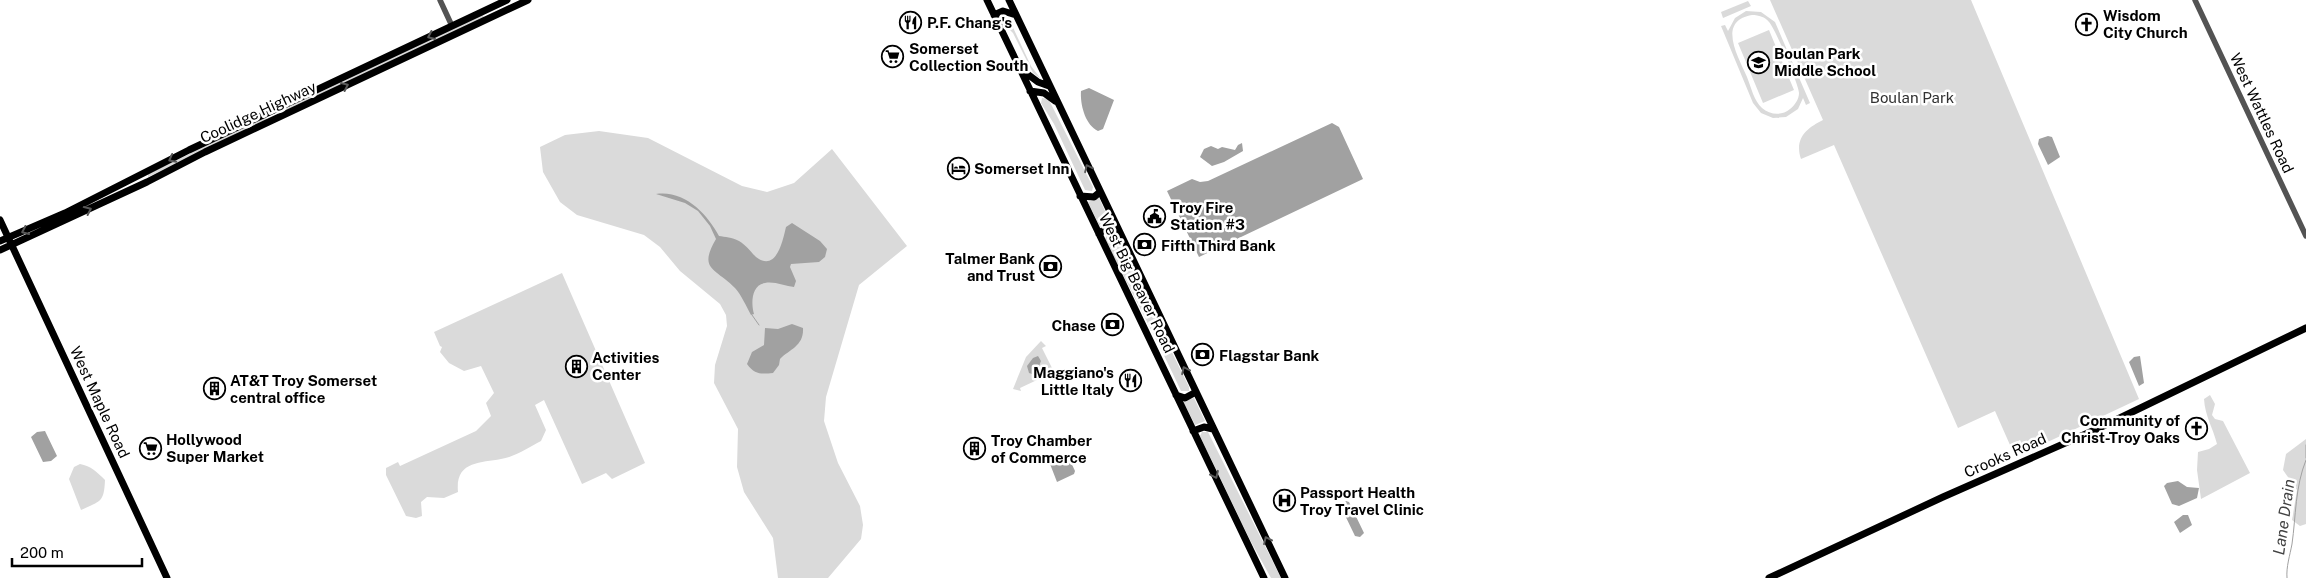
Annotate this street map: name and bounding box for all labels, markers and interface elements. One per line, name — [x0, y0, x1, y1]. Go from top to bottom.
place label: Wisdom City Church — [2103, 7, 2188, 41]
restaurant icon: P.F. Chang's — [899, 10, 923, 34]
church icon: Wisdom City Church — [2075, 12, 2099, 36]
place label: P.F. Chang's — [927, 14, 1012, 31]
one-way arrow — [427, 29, 436, 40]
place label: Somerset Collection South — [909, 40, 1028, 74]
supermarket icon: Somerset Collection South — [881, 45, 905, 69]
place label: Boulan Park Middle School — [1774, 45, 1876, 79]
school or university icon: Boulan Park Middle School — [1746, 50, 1770, 74]
street label: West Wattles Road — [2227, 50, 2297, 176]
street label: Coolidge Highway — [197, 78, 319, 146]
one-way arrow — [340, 82, 349, 93]
park label: Boulan Park — [1870, 89, 1954, 106]
one-way arrow — [168, 153, 177, 163]
hotel icon: Somerset Inn — [946, 156, 970, 180]
place label: Somerset Inn — [974, 160, 1070, 177]
one-way arrow — [1085, 164, 1095, 173]
place label: Troy Fire Station #3 — [1170, 199, 1245, 233]
public building icon: Troy Fire Station #3 — [1142, 204, 1166, 228]
one-way arrow — [83, 206, 92, 216]
street label: West Big Beaver Road — [1096, 210, 1178, 356]
one-way arrow — [21, 224, 30, 235]
bank icon: Fifth Third Bank — [1133, 233, 1157, 257]
place label: Fifth Third Bank — [1161, 237, 1276, 254]
place label: Talmer Bank and Trust — [945, 250, 1035, 284]
bank icon: Talmer Bank and Trust — [1039, 255, 1063, 279]
bank icon: Chase — [1100, 313, 1124, 337]
place label: Chase — [1051, 317, 1096, 334]
street label: West Maple Road — [67, 343, 133, 461]
bank icon: Flagstar Bank — [1191, 343, 1215, 367]
place label: Flagstar Bank — [1219, 347, 1320, 364]
place label: Activities Center — [592, 349, 660, 383]
building icon: Activities Center — [564, 354, 588, 378]
place label: Maggiano's Little Italy — [1033, 364, 1115, 398]
one-way arrow — [1181, 366, 1191, 375]
restaurant icon: Maggiano's Little Italy — [1118, 369, 1142, 393]
place label: AT&T Troy Somerset central office — [230, 372, 377, 406]
building icon: AT&T Troy Somerset central office — [202, 377, 226, 401]
place label: Community of Christ-Troy Oaks — [2061, 412, 2180, 446]
church icon: Community of Christ-Troy Oaks — [2184, 417, 2208, 441]
street label: Crooks Road — [1961, 429, 2049, 481]
place label: Hollywood Super Market — [166, 431, 264, 465]
place label: Troy Chamber of Commerce — [991, 432, 1092, 466]
supermarket icon: Hollywood Super Market — [138, 436, 162, 460]
building icon: Troy Chamber of Commerce — [963, 437, 987, 461]
one-way arrow — [1208, 470, 1219, 479]
water label: Lane Drain — [2269, 478, 2299, 556]
place label: Passport Health Troy Travel Clinic — [1300, 484, 1424, 518]
hospital icon: Passport Health Troy Travel Clinic — [1272, 489, 1296, 513]
scale bar — [12, 536, 142, 568]
one-way arrow — [1263, 537, 1273, 546]
text: 200 m — [20, 544, 64, 561]

